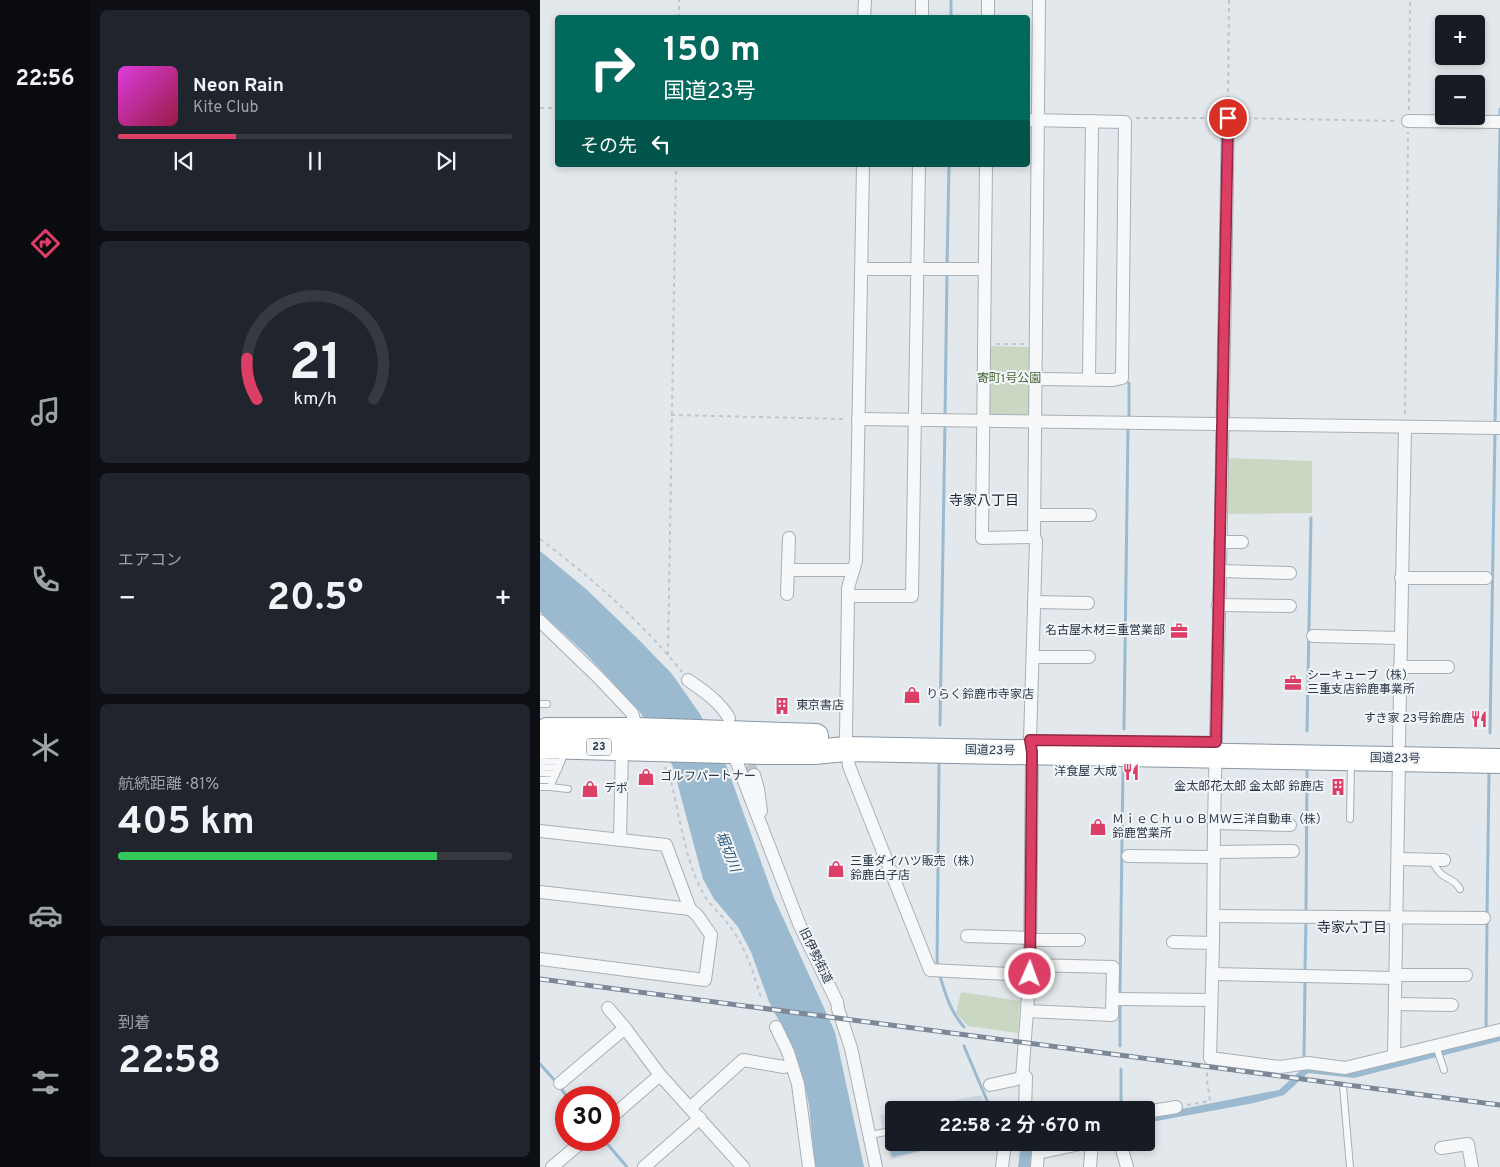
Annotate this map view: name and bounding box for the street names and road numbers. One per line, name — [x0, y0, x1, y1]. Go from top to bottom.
road number: 23 — [586, 739, 612, 756]
street label: 国道23号 — [965, 743, 1015, 759]
street label: 国道23号 — [1370, 751, 1420, 767]
street label: 旧伊勢街道 — [795, 926, 835, 986]

